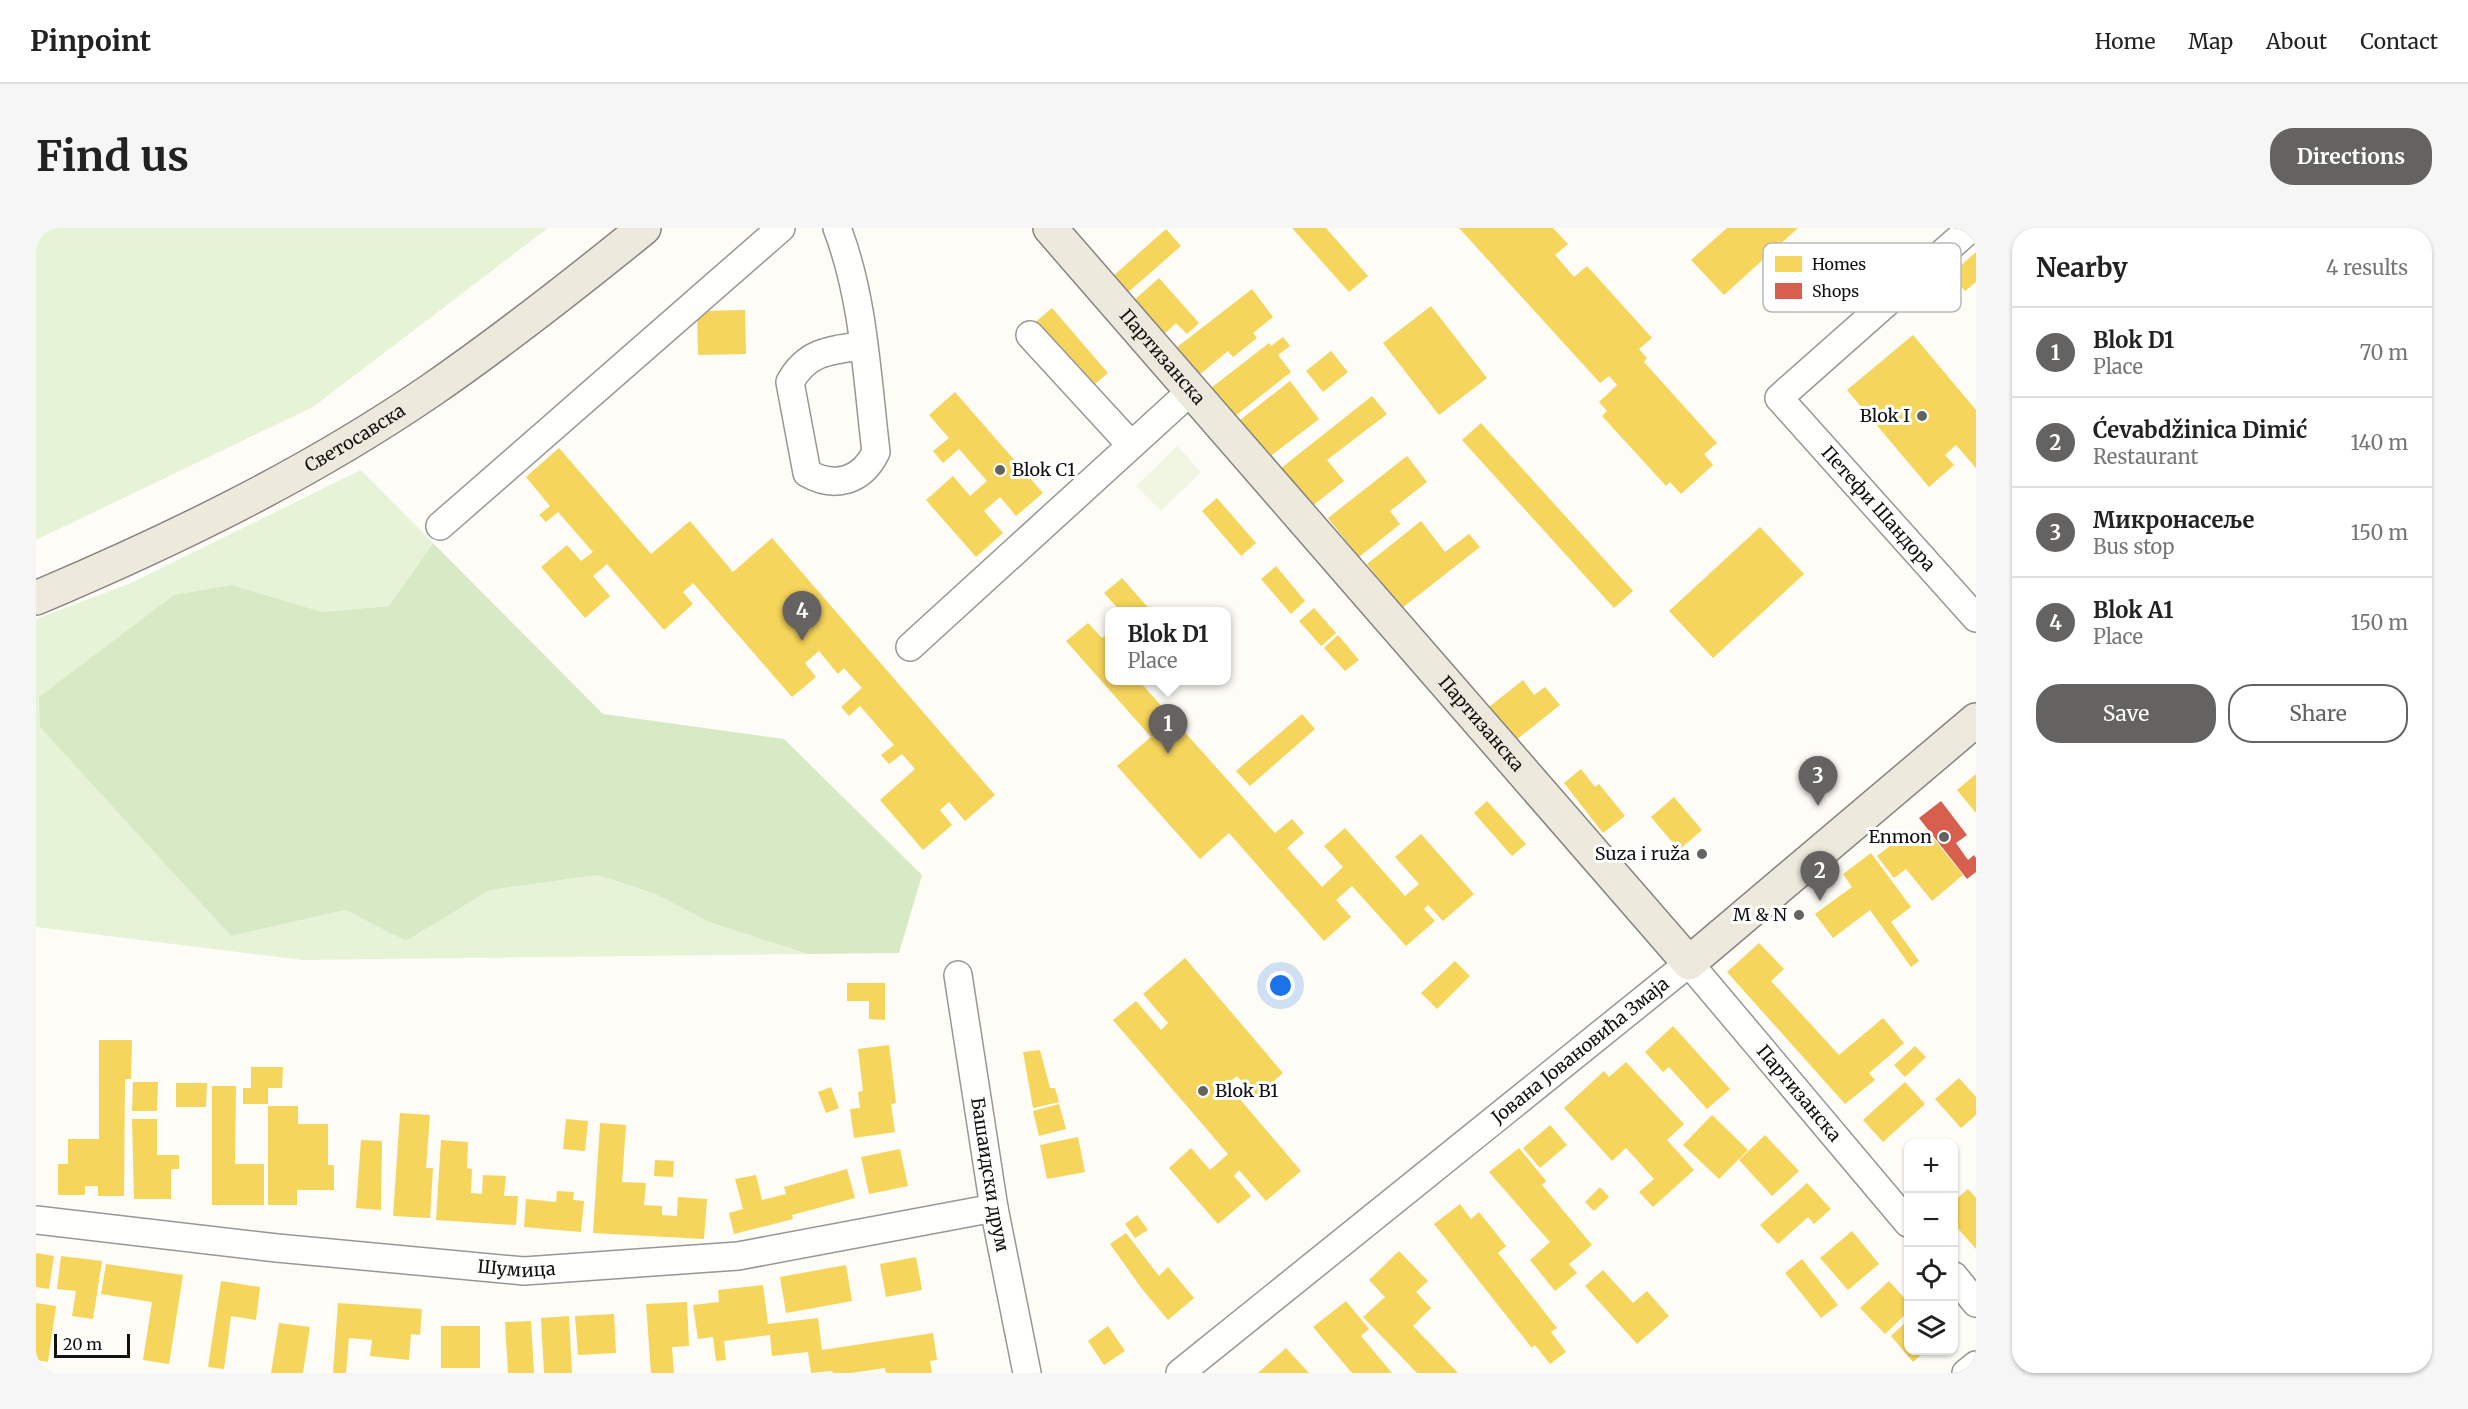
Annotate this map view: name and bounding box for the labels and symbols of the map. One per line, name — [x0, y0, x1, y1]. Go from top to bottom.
legend — [1763, 243, 1961, 312]
text: Homes — [1812, 254, 1866, 274]
text: Shops — [1812, 281, 1859, 301]
street label: Партизанска — [1115, 304, 1211, 410]
street label: Светосавска — [300, 399, 410, 477]
place label: Blok I — [1860, 404, 1910, 427]
marker: Blok I — [1915, 409, 1929, 423]
street label: Петефи Шандора — [1816, 441, 1941, 576]
place label: Blok C1 — [1012, 458, 1075, 481]
marker: Blok C1 — [993, 463, 1007, 477]
pin: 4 — [782, 592, 822, 641]
street label: Партизанска — [1434, 671, 1529, 776]
pin: 1 — [1148, 704, 1188, 754]
pin: 3 — [1798, 756, 1838, 806]
place label: Enmon — [1868, 825, 1932, 848]
marker: Enmon — [1937, 830, 1951, 844]
place label: Suza i ruža — [1595, 842, 1690, 865]
marker: Suza i ruža — [1695, 847, 1709, 861]
pin: 2 — [1800, 852, 1840, 901]
place label: M & N — [1733, 903, 1787, 926]
marker: M & N — [1792, 908, 1806, 922]
your location — [1266, 971, 1295, 1000]
street label: Јована Јовановића Змаја — [1486, 972, 1674, 1129]
street label: Партизанска — [1752, 1040, 1847, 1146]
place label: Blok B1 — [1215, 1079, 1278, 1102]
marker: Blok B1 — [1196, 1084, 1210, 1098]
street label: Башаидски друм — [966, 1095, 1015, 1254]
street label: Шумица — [476, 1255, 556, 1282]
scale bar — [54, 1331, 130, 1358]

